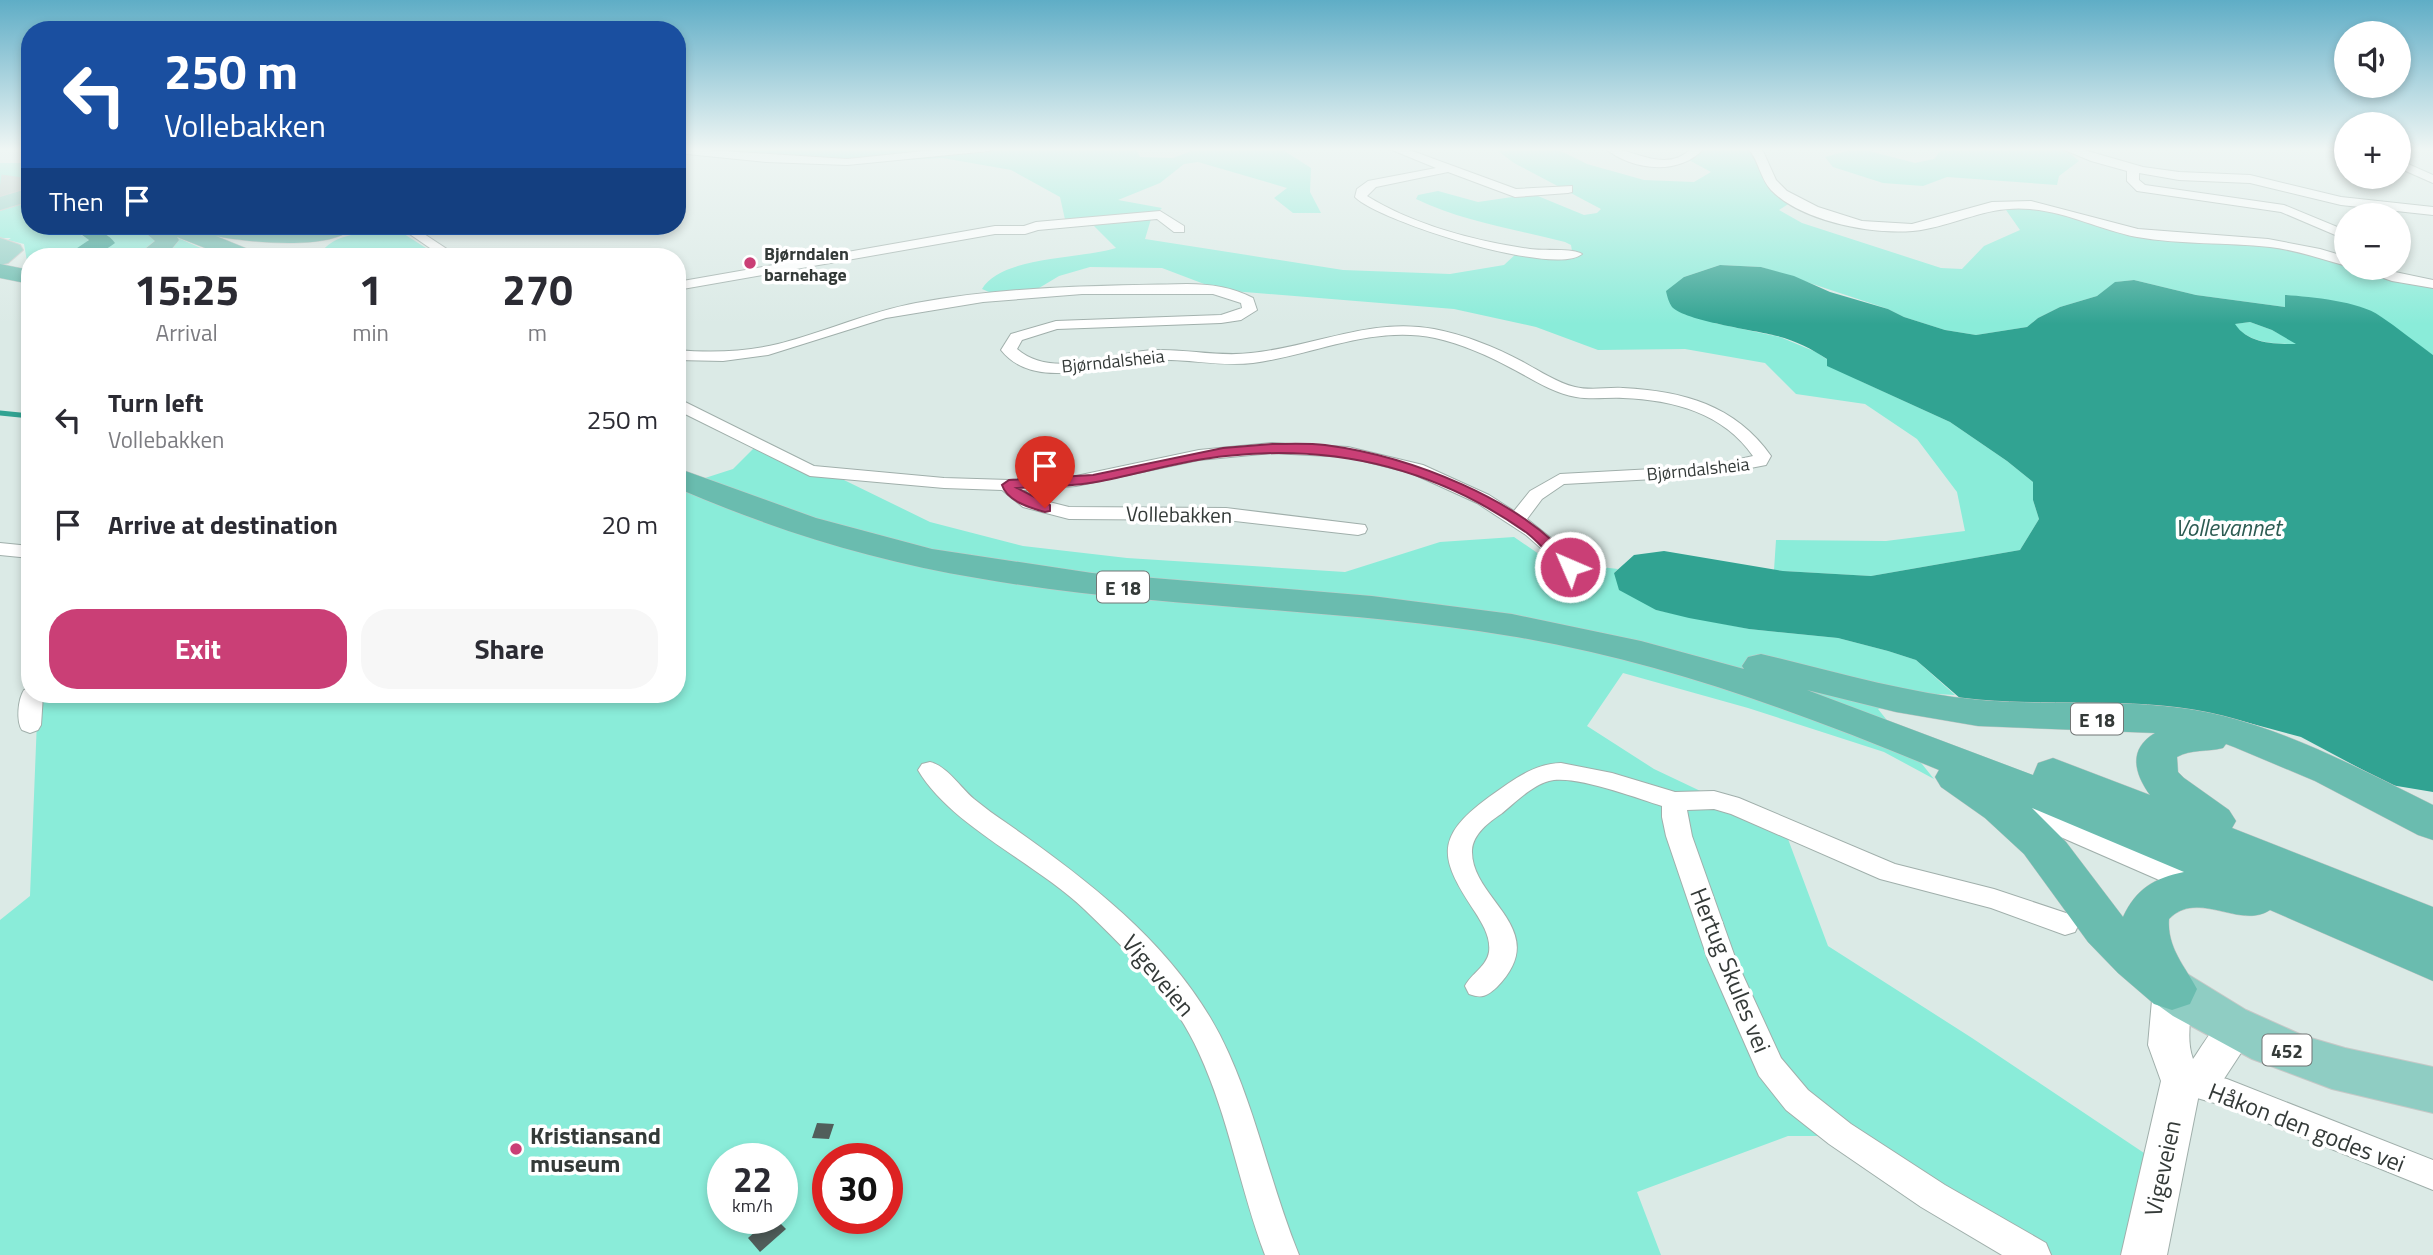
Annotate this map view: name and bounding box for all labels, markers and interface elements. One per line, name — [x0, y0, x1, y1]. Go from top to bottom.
map controls — [2334, 21, 2411, 280]
button: sound — [2334, 21, 2411, 98]
text: 250 m — [164, 33, 298, 108]
icon: left — [49, 49, 140, 140]
text: Vollebakken — [164, 101, 326, 149]
button: + — [2334, 112, 2411, 189]
text: Then — [49, 182, 104, 221]
icon: arrive — [118, 182, 156, 220]
button: − — [2334, 203, 2411, 280]
place label: Bjørndalen barnehage — [764, 240, 849, 288]
marker: Bjørndalen barnehage — [742, 255, 758, 271]
text: 15:25 — [134, 257, 239, 321]
text: 1 — [359, 257, 382, 321]
text: 270 — [502, 257, 573, 321]
text: Arrival — [155, 315, 218, 350]
text: min — [352, 315, 389, 350]
text: m — [528, 315, 547, 350]
street label: Bjørndalsheia — [1060, 342, 1166, 380]
text: Turn left — [108, 383, 203, 422]
text: 250 m — [587, 400, 658, 439]
icon: left — [49, 401, 87, 439]
text: Vollebakken — [108, 422, 224, 457]
pin — [1015, 436, 1075, 508]
icon: arrive — [1026, 447, 1064, 485]
street label: Bjørndalsheia — [1645, 450, 1751, 488]
street label: Vollebakken — [1126, 497, 1232, 531]
text: Arrive at destination — [108, 505, 338, 544]
text: 20 m — [601, 505, 658, 544]
icon: arrive — [49, 506, 87, 544]
water label: Vollevannet — [2175, 510, 2284, 545]
position arrow — [1533, 530, 1607, 604]
road number: E 18 — [1097, 572, 1149, 602]
button: Exit — [49, 609, 347, 689]
button: Share — [361, 609, 658, 689]
road number: E 18 — [2071, 704, 2123, 734]
street label: Hertug Skules vei — [1681, 882, 1781, 1058]
street label: Vigeveien — [1114, 926, 1204, 1024]
road number: 452 — [2262, 1034, 2312, 1066]
street label: Håkon den godes vei — [2203, 1073, 2411, 1181]
place label: Kristiansand museum — [530, 1117, 661, 1181]
street label: Vigeveien — [2134, 1117, 2190, 1219]
marker: Kristiansand museum — [508, 1141, 524, 1157]
speed limit sign: 30 — [812, 1143, 903, 1234]
text: 22 — [733, 1152, 772, 1206]
text: km/h — [732, 1192, 773, 1219]

